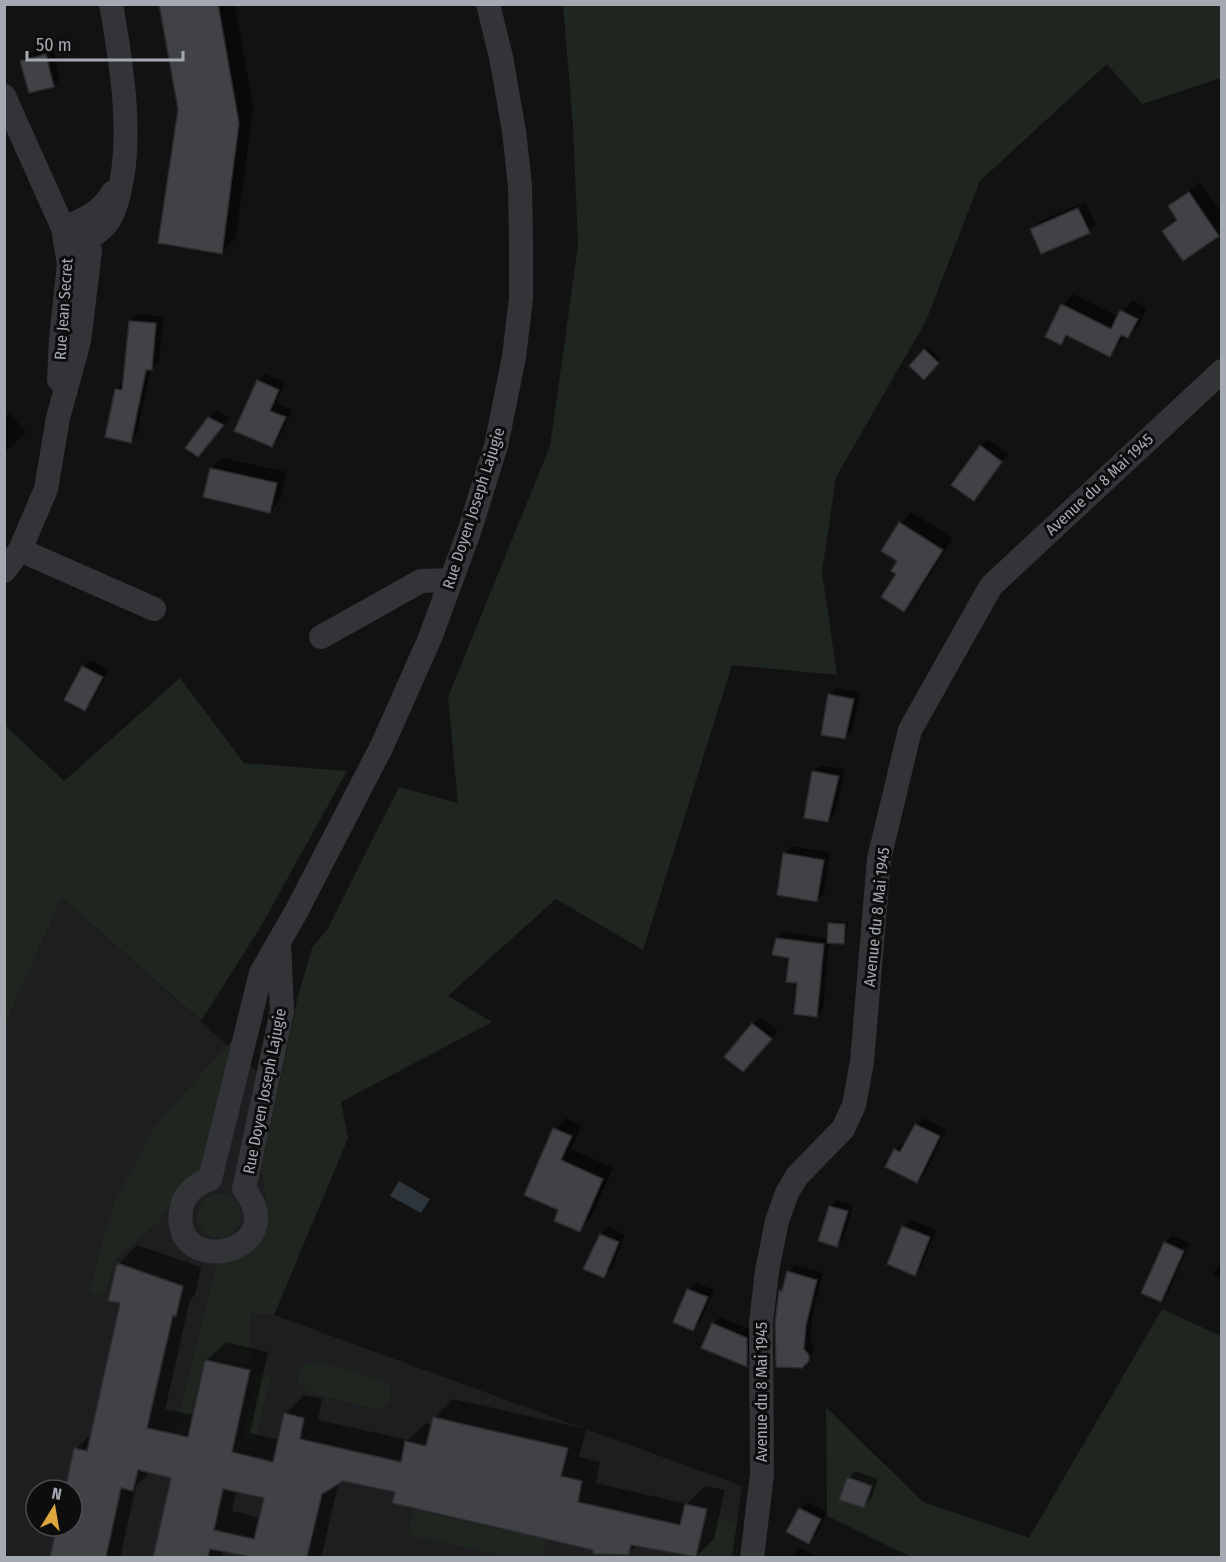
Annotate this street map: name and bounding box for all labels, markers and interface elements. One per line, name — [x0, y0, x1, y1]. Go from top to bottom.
scale bar — [27, 24, 183, 62]
text: 50 m — [36, 34, 72, 56]
street label: Rue Jean Secret — [50, 257, 77, 361]
street label: Rue Doyen Joseph Lajugie — [438, 425, 509, 591]
street label: Avenue du 8 Mai 1945 — [1042, 430, 1157, 539]
street label: Avenue du 8 Mai 1945 — [860, 846, 893, 988]
street label: Rue Doyen Joseph Lajugie — [239, 1007, 290, 1176]
street label: Avenue du 8 Mai 1945 — [752, 1322, 771, 1462]
north arrow — [24, 1478, 84, 1538]
text: N — [50, 1484, 63, 1504]

